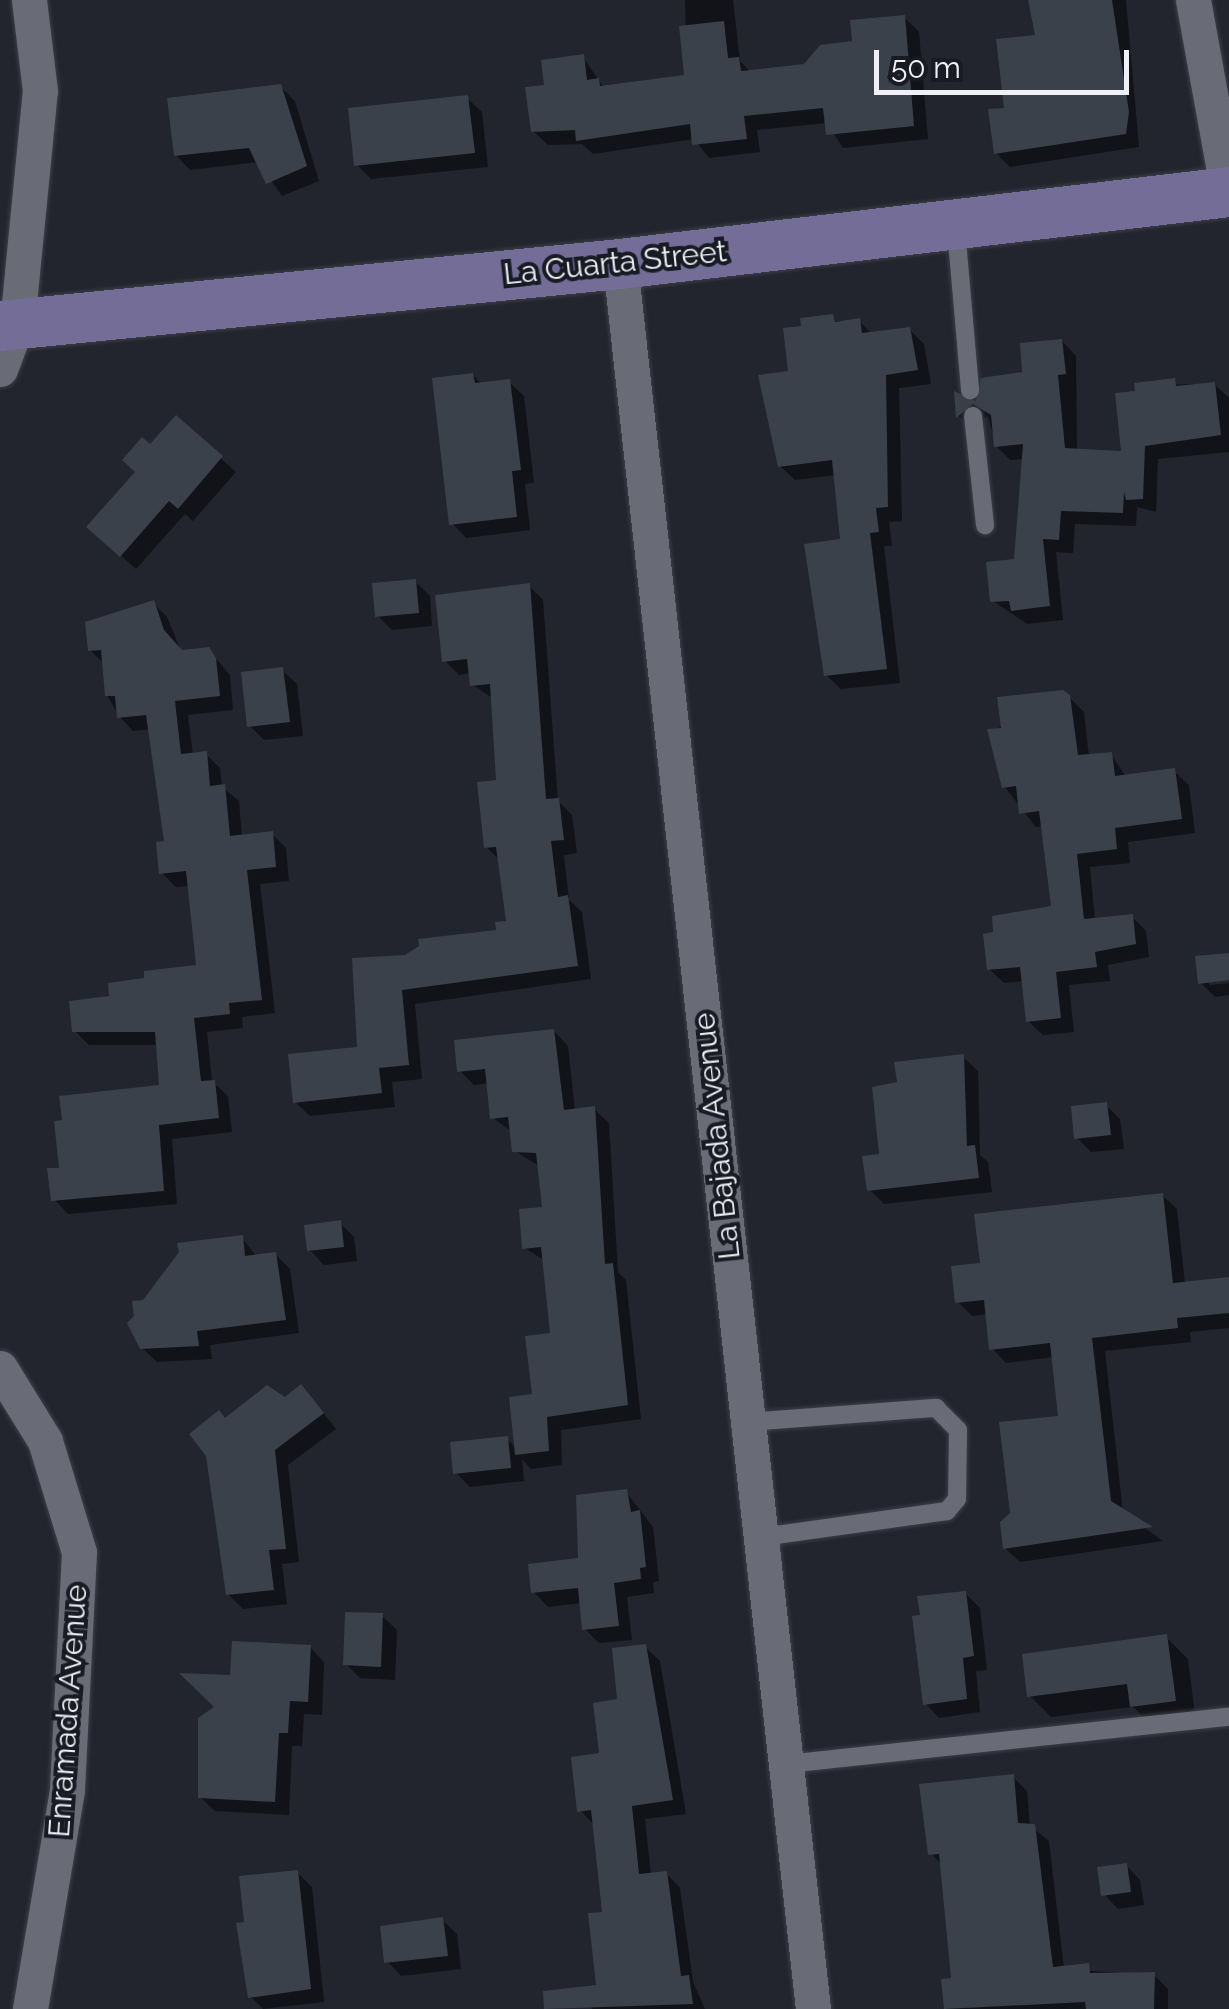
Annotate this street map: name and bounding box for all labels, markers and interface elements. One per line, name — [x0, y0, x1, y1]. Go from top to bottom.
scale bar — [879, 30, 1134, 92]
text: 50 m — [891, 50, 961, 85]
street label: La Cuarta Street — [502, 233, 728, 293]
street label: La Bajada Avenue — [686, 1010, 748, 1262]
street label: Enramada Avenue — [41, 1583, 95, 1839]

